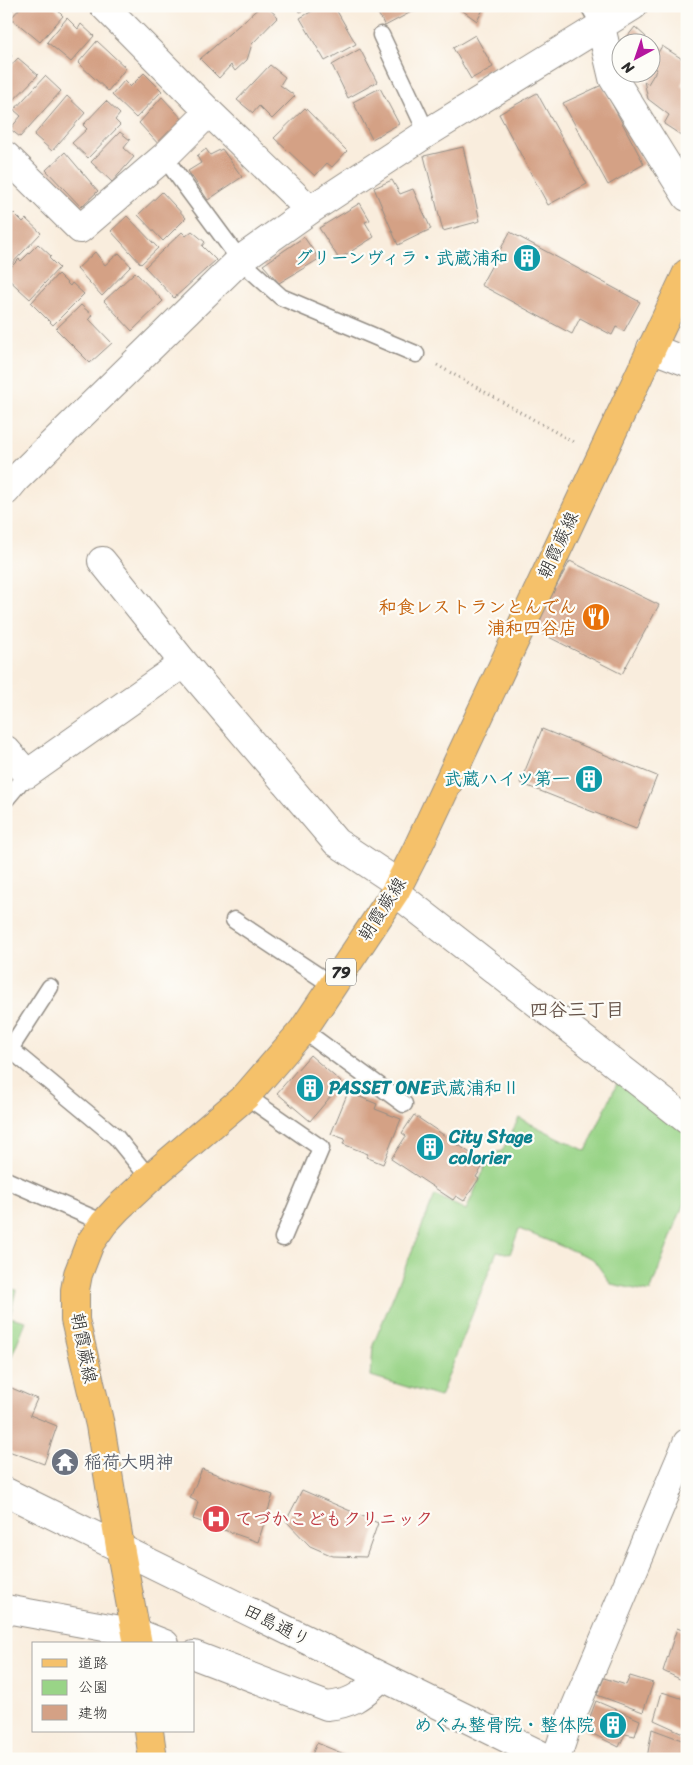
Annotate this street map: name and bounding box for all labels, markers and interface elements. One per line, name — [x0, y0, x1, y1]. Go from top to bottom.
north arrow — [610, 32, 660, 82]
text: N — [616, 55, 640, 81]
place label: グリーンヴィラ・武蔵浦和 — [295, 242, 508, 274]
building icon: グリーンヴィラ・武蔵浦和 — [512, 243, 542, 273]
street label: 朝霞蕨線 — [528, 506, 588, 584]
place label: 和食レストランとんでん 浦和四谷店 — [378, 591, 577, 644]
restaurant icon: 和食レストランとんでん 浦和四谷店 — [581, 602, 611, 632]
place label: 武蔵ハイツ第一 — [444, 763, 570, 795]
building icon: 武蔵ハイツ第一 — [574, 764, 604, 794]
street label: 朝霞蕨線 — [349, 870, 415, 948]
road number: 79 — [326, 959, 356, 986]
district label: 四谷三丁目 — [529, 993, 625, 1026]
place label: PASSET ONE武蔵浦和Ⅱ — [329, 1072, 520, 1104]
building icon: PASSET ONE武蔵浦和Ⅱ — [295, 1073, 325, 1103]
place label: City Stage colorier — [448, 1121, 533, 1174]
building icon: City Stage colorier — [415, 1132, 445, 1162]
street label: 朝霞蕨線 — [61, 1310, 107, 1386]
place label: 稲荷大明神 — [84, 1446, 174, 1478]
temple icon: 稲荷大明神 — [50, 1447, 80, 1477]
place label: てづかこどもクリニック — [235, 1503, 433, 1535]
hospital icon: てづかこどもクリニック — [201, 1504, 231, 1534]
street label: 田島通り — [238, 1594, 316, 1656]
legend — [32, 1642, 195, 1732]
text: 道路 — [78, 1650, 108, 1676]
text: 公園 — [78, 1674, 108, 1700]
text: 建物 — [78, 1700, 108, 1726]
place label: めぐみ整骨院・整体院 — [414, 1709, 594, 1741]
building icon: めぐみ整骨院・整体院 — [598, 1710, 628, 1740]

